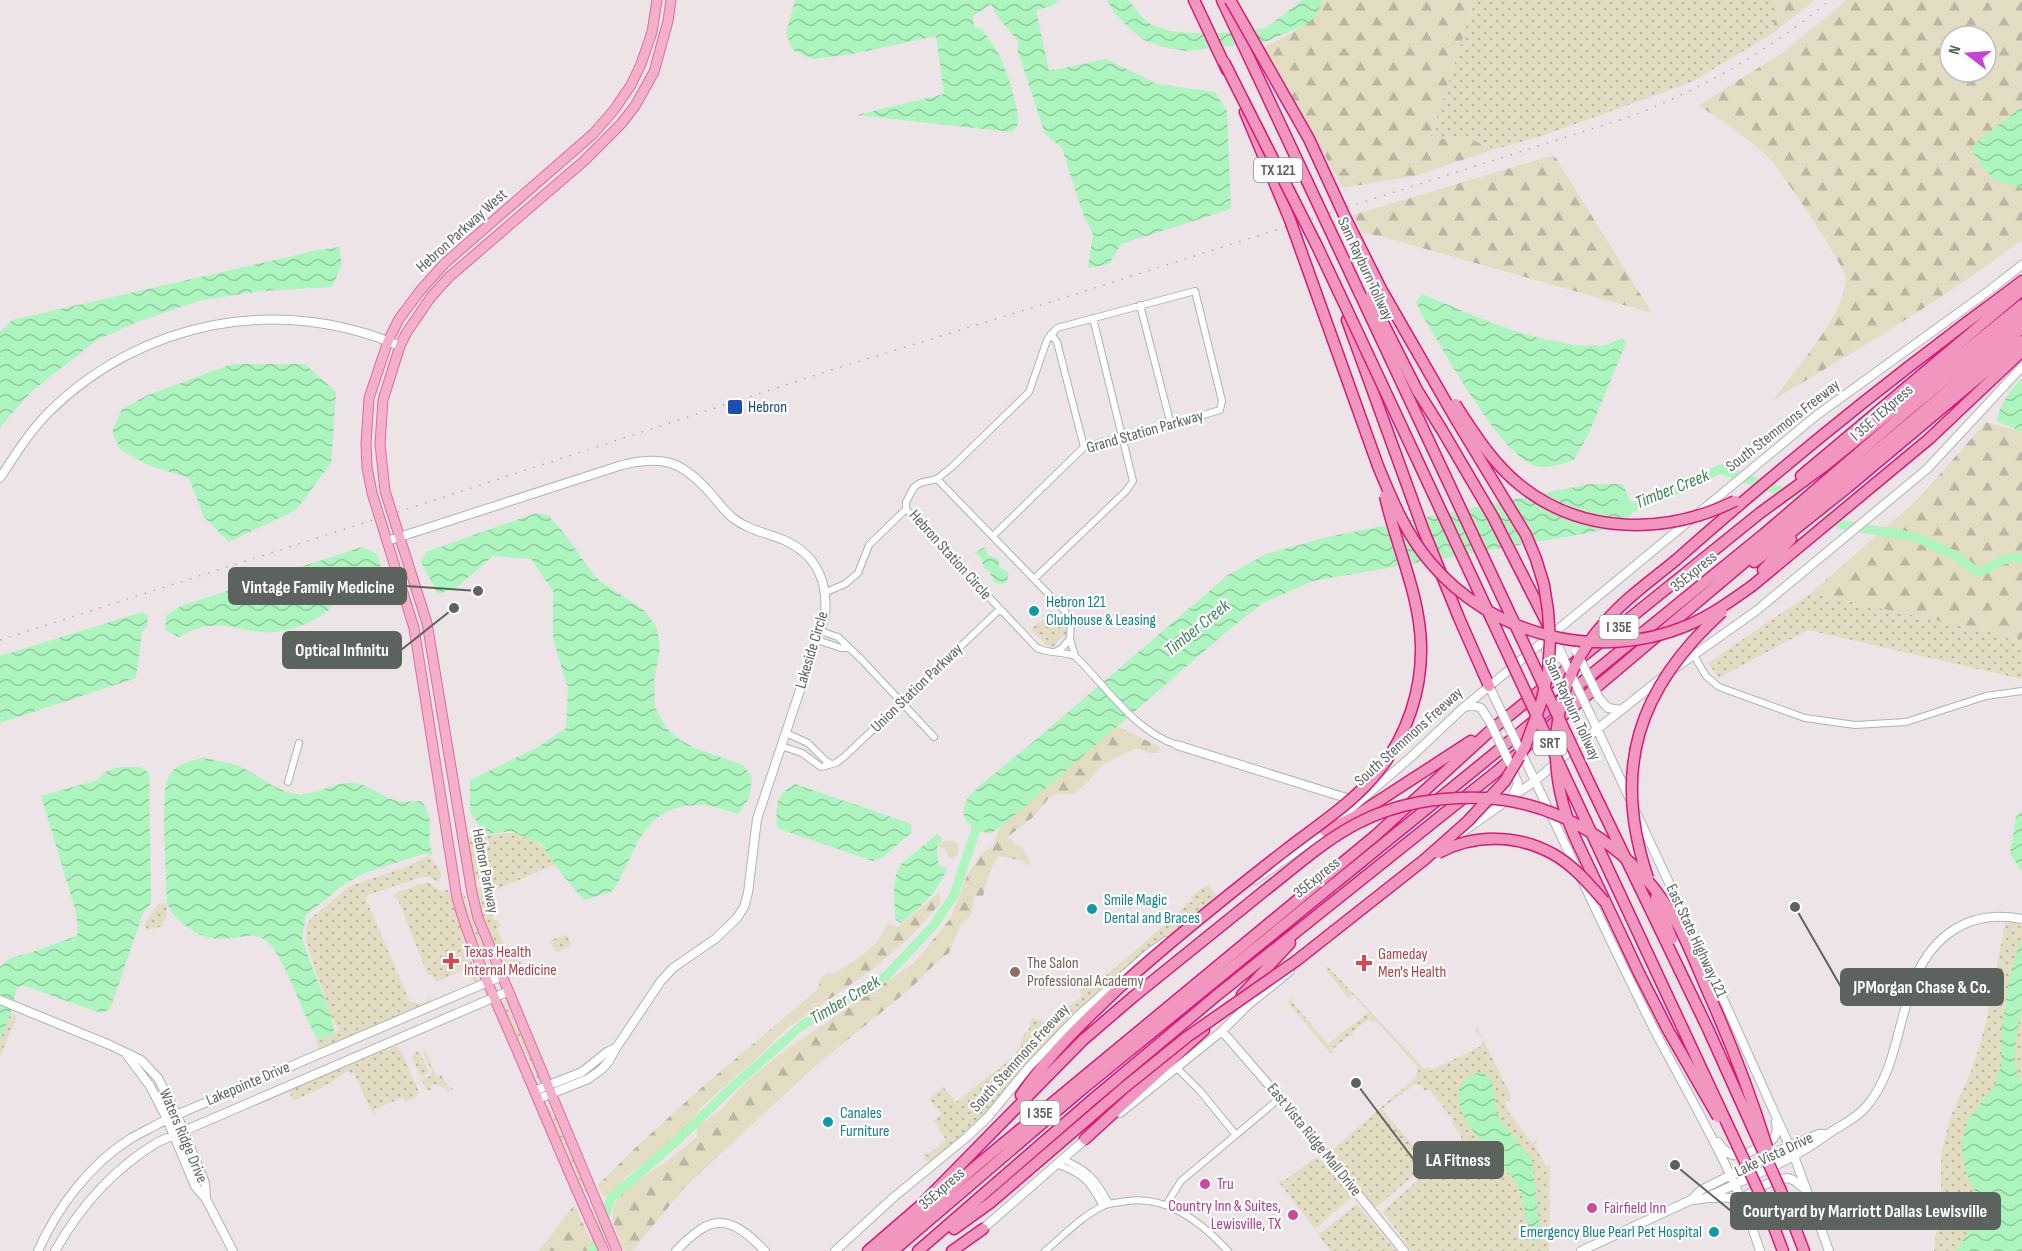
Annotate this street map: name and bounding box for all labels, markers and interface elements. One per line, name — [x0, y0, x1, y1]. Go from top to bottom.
north arrow — [1938, 24, 1998, 84]
text: N — [1945, 43, 1965, 57]
road number: TX 121 — [1254, 158, 1302, 182]
street label: Hebron Parkway West — [413, 185, 511, 277]
street label: Sam Rayburn Tollway — [1333, 214, 1397, 324]
street label: South Stemmons Freeway — [1722, 376, 1844, 476]
street label: I 35E TEXpress — [1847, 381, 1917, 445]
marker: Hebron — [726, 398, 744, 416]
place label: Hebron — [748, 398, 787, 417]
street label: Grand Station Parkway — [1084, 406, 1206, 458]
water label: Timber Creek — [1632, 464, 1713, 513]
street label: Hebron Station Circle — [905, 506, 995, 604]
street label: 35Express — [1667, 547, 1721, 597]
callout: Vintage Family Medicine — [229, 568, 406, 604]
text: Vintage Family Medicine — [241, 577, 395, 598]
place label: Hebron 121 Clubhouse & Leasing — [1046, 593, 1156, 630]
water label: Timber Creek — [1160, 594, 1235, 661]
marker: Hebron 121 Clubhouse & Leasing — [1027, 604, 1041, 618]
street label: Lakeside Circle — [791, 609, 833, 691]
road number: I 35E — [1600, 615, 1638, 639]
callout: Optical Infinitu — [283, 632, 401, 668]
text: Optical Infinitu — [295, 640, 389, 661]
street label: Union Station Parkway — [867, 640, 967, 736]
street label: Sam Rayburn Tollway — [1540, 654, 1604, 764]
street label: South Stemmons Freeway — [1351, 683, 1467, 791]
road number: SRT — [1534, 731, 1566, 755]
street label: Hebron Parkway — [467, 827, 503, 915]
street label: 35Express — [1290, 853, 1344, 903]
street label: East State Highway 121 — [1661, 881, 1731, 1001]
place label: Smile Magic Dental and Braces — [1104, 891, 1200, 928]
marker: Smile Magic Dental and Braces — [1085, 902, 1099, 916]
place label: Texas Health Internal Medicine — [464, 943, 557, 980]
place label: Gameday Men's Health — [1378, 945, 1446, 982]
marker: Texas Health Internal Medicine — [442, 952, 460, 970]
place label: The Salon Professional Academy — [1027, 954, 1144, 991]
marker: Gameday Men's Health — [1355, 954, 1373, 972]
marker: The Salon Professional Academy — [1008, 965, 1022, 979]
callout: JPMorgan Chase & Co. — [1841, 969, 2003, 1005]
water label: Timber Creek — [806, 970, 885, 1029]
text: JPMorgan Chase & Co. — [1852, 977, 1991, 998]
street label: South Stemmons Freeway — [966, 1000, 1074, 1116]
street label: Lakepointe Drive — [203, 1058, 293, 1110]
street label: East Vista Ridge Mall Drive — [1263, 1080, 1365, 1200]
street label: Waters Ridge Drive — [155, 1086, 211, 1186]
road number: I 35E — [1020, 1101, 1060, 1125]
place label: Canales Furniture — [840, 1104, 890, 1141]
marker: Canales Furniture — [821, 1115, 835, 1129]
street label: Lake Vista Drive — [1732, 1129, 1816, 1181]
callout: LA Fitness — [1414, 1142, 1503, 1178]
text: LA Fitness — [1425, 1150, 1491, 1171]
street label: 35Express — [915, 1164, 969, 1214]
place label: Tru — [1217, 1175, 1234, 1194]
marker: Tru — [1198, 1177, 1212, 1191]
callout: Courtyard by Marriott Dallas Lewisville — [1731, 1193, 2000, 1229]
place label: Country Inn & Suites, Lewisville, TX — [1168, 1197, 1281, 1234]
place label: Fairfield Inn — [1604, 1199, 1666, 1218]
marker: Fairfield Inn — [1585, 1201, 1599, 1215]
text: Courtyard by Marriott Dallas Lewisville — [1743, 1201, 1987, 1222]
marker: Country Inn & Suites, Lewisville, TX — [1286, 1208, 1300, 1222]
place label: Emergency Blue Pearl Pet Hospital — [1520, 1223, 1702, 1242]
marker: Emergency Blue Pearl Pet Hospital — [1707, 1225, 1721, 1239]

